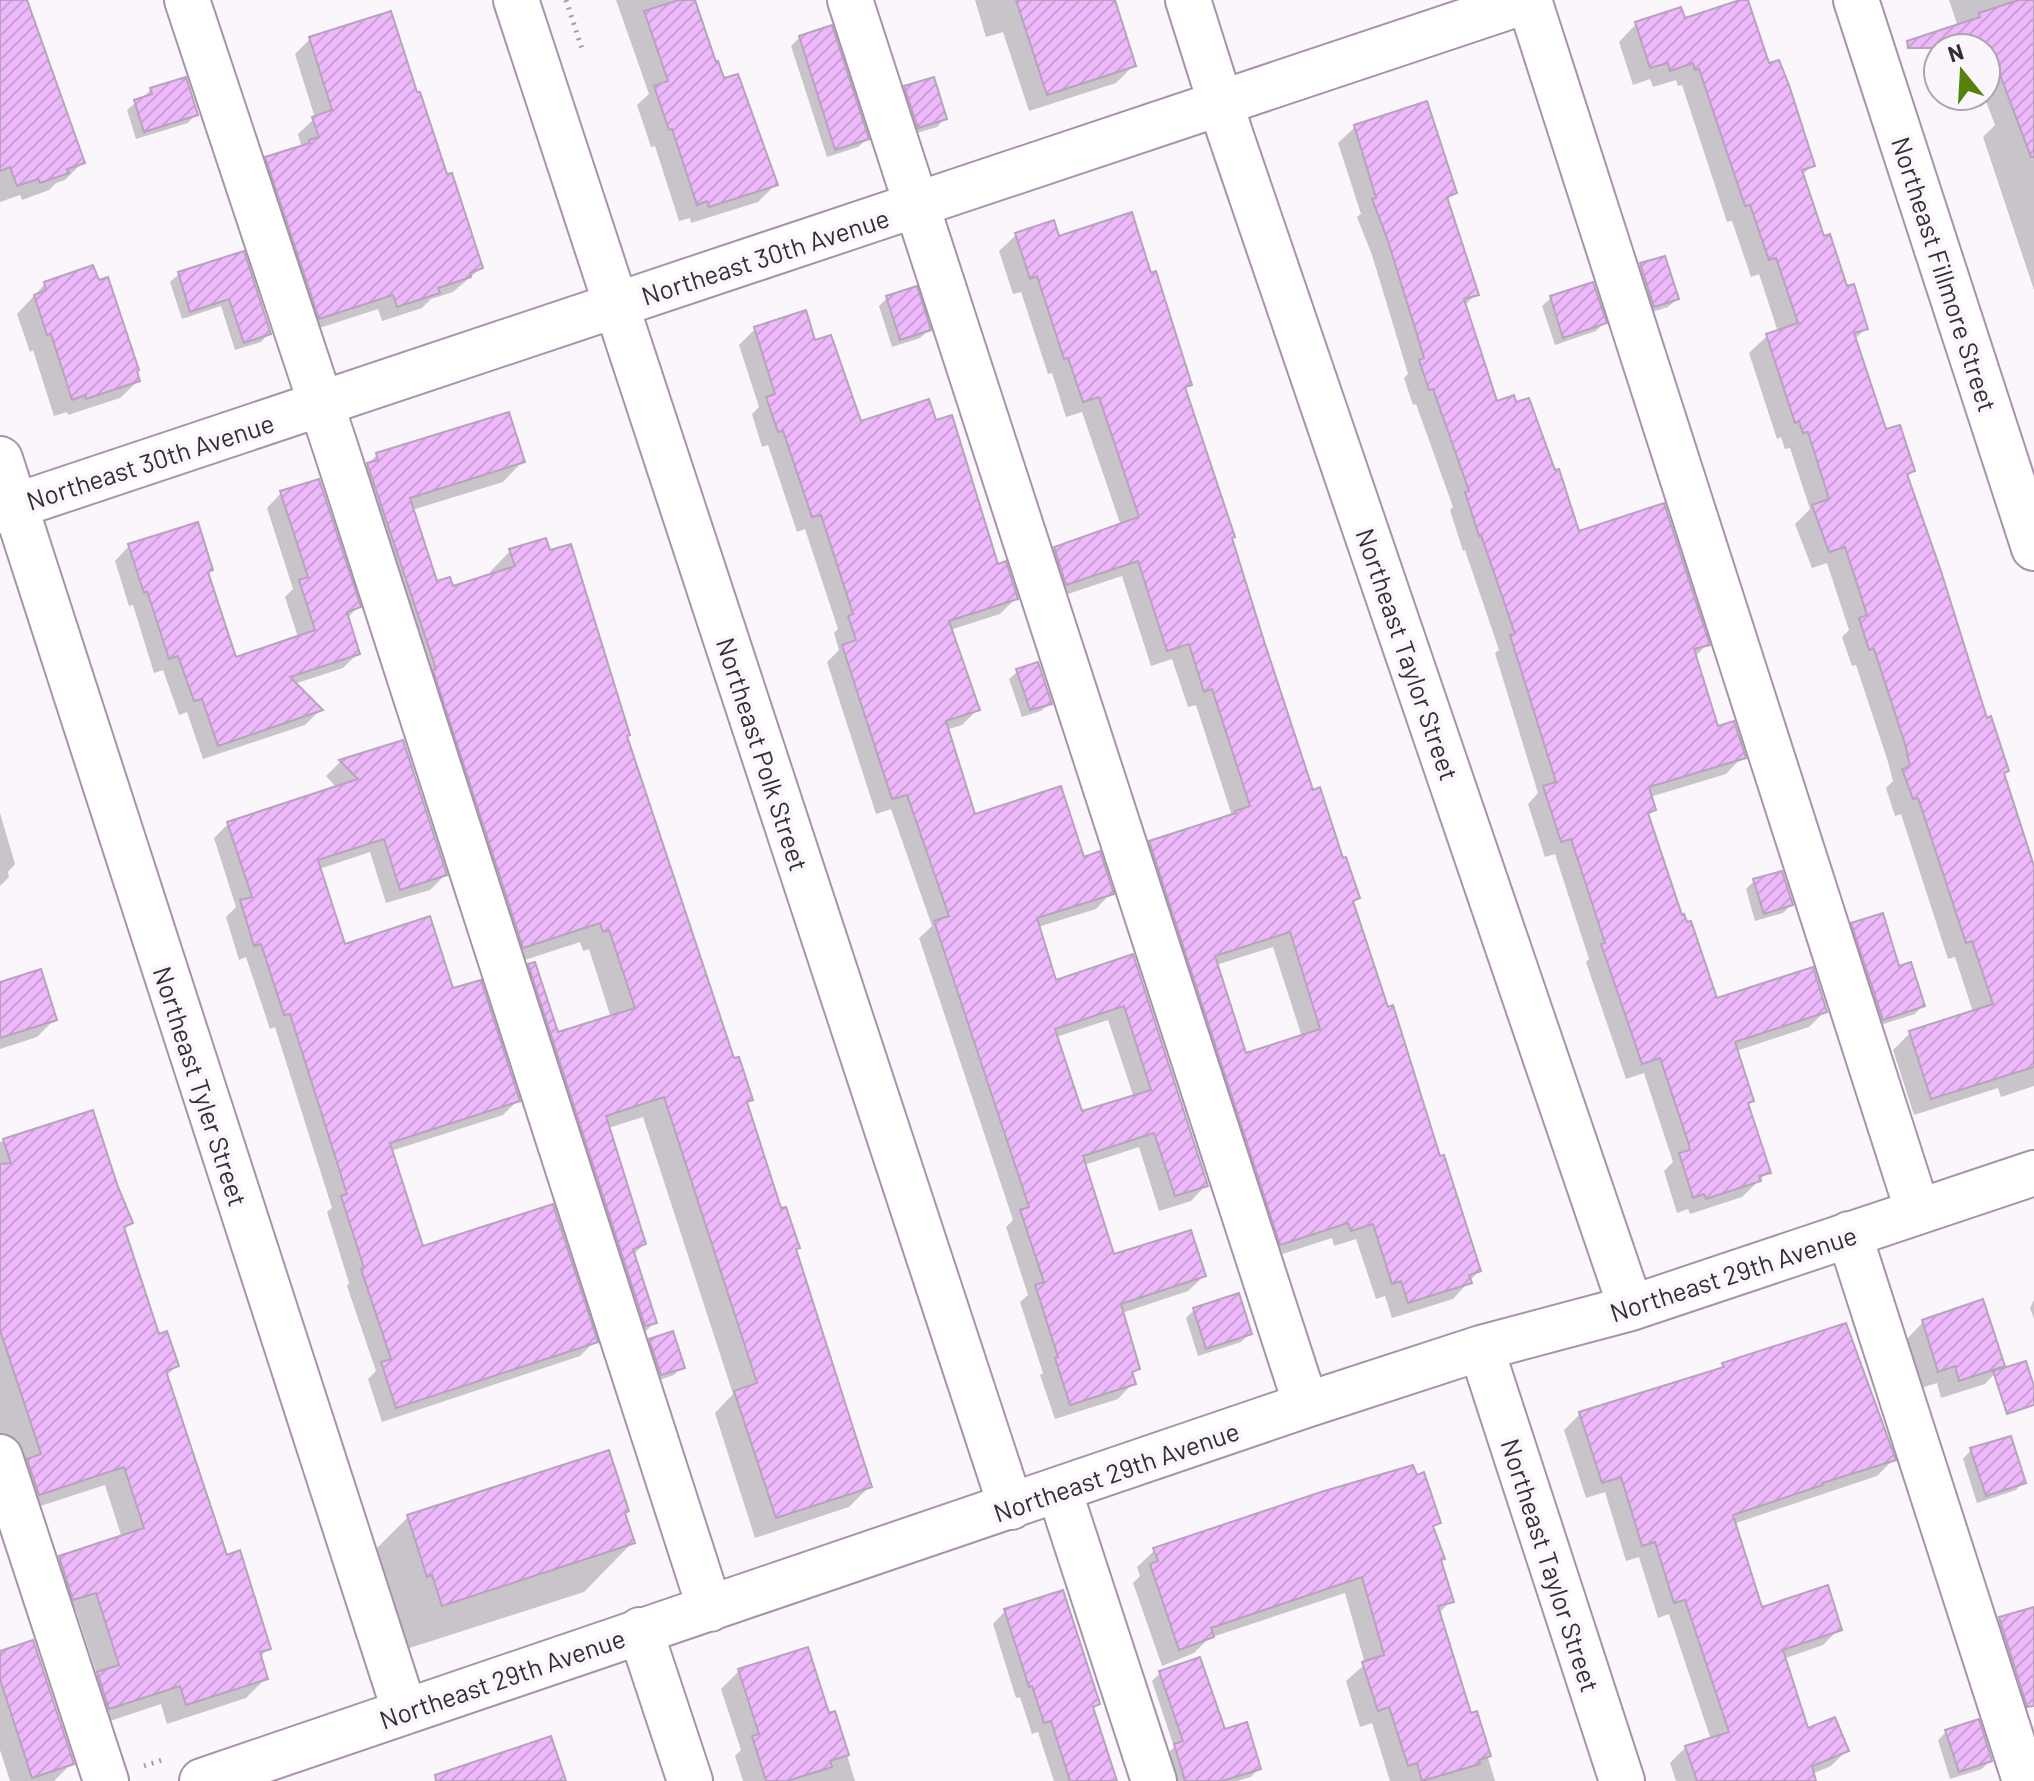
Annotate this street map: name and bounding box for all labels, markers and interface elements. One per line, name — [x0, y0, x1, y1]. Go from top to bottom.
north arrow — [1922, 32, 2002, 112]
text: N — [1945, 37, 1966, 67]
street label: Northeast Fillmore Street — [1886, 133, 2004, 415]
street label: Northeast 30th Avenue — [637, 201, 893, 311]
street label: Northeast 30th Avenue — [22, 406, 278, 516]
street label: Northeast Taylor Street — [1350, 524, 1466, 784]
street label: Northeast Polk Street — [711, 633, 815, 875]
street label: Northeast Tyler Street — [148, 962, 254, 1210]
street label: Northeast 29th Avenue — [1606, 1218, 1860, 1328]
street label: Northeast 29th Avenue — [989, 1414, 1243, 1528]
street label: Northeast Taylor Street — [1495, 1434, 1607, 1696]
street label: Northeast 29th Avenue — [375, 1621, 629, 1735]

